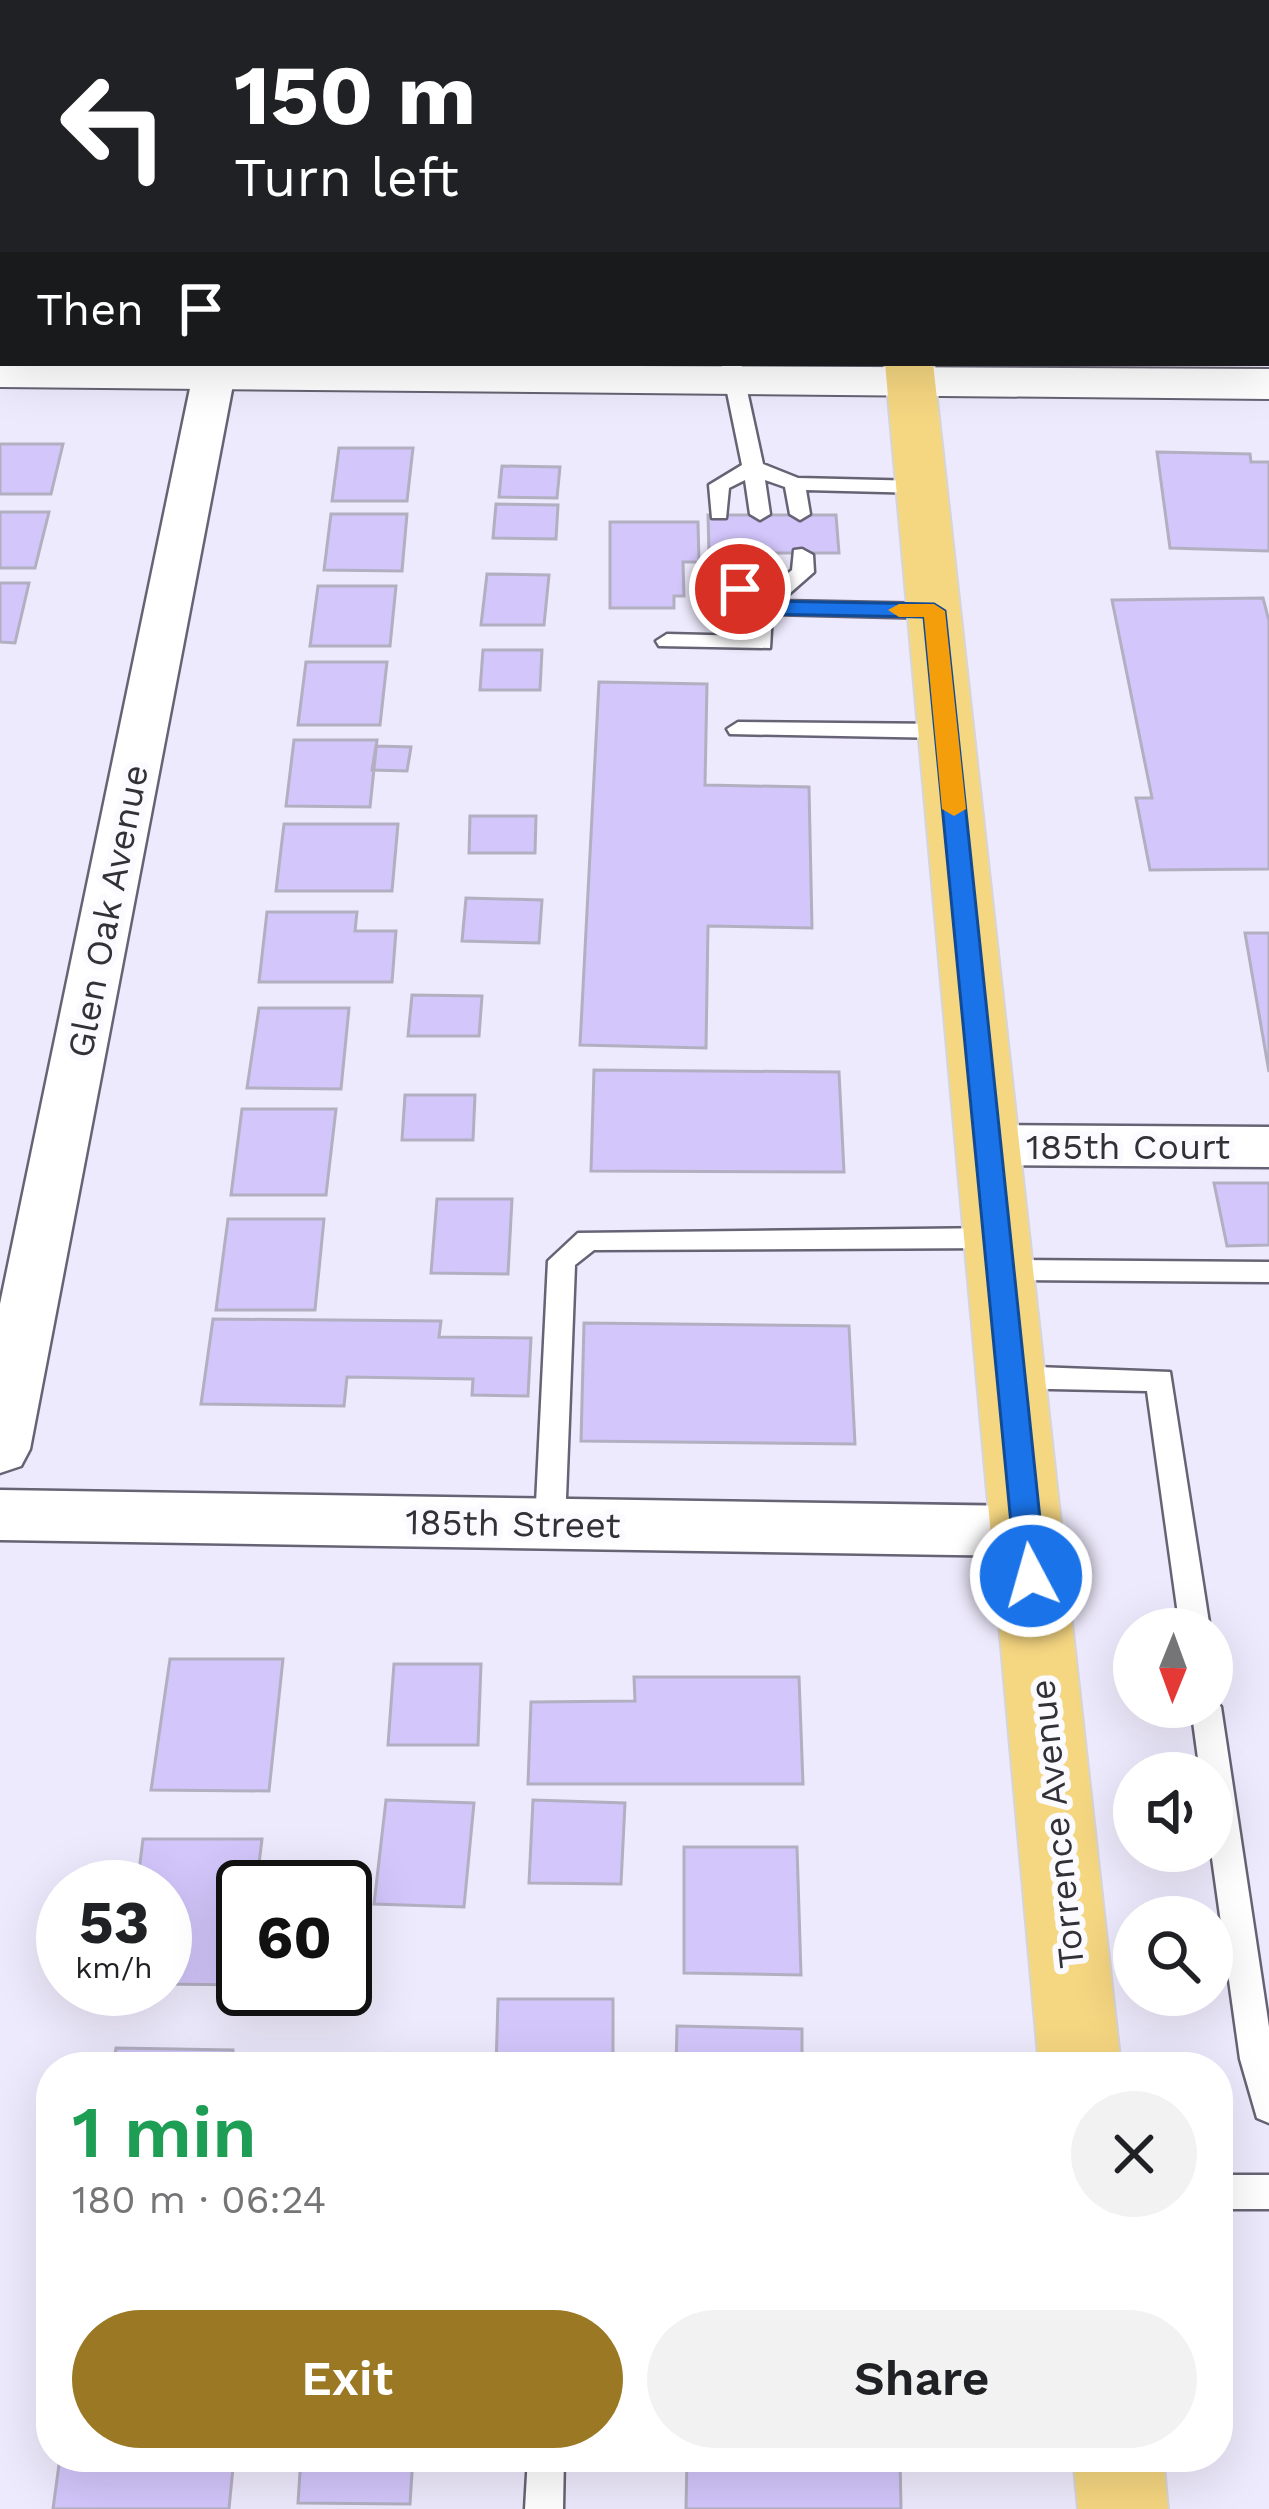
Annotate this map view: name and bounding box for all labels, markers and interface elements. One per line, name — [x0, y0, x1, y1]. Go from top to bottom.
text: 150 m — [234, 46, 476, 144]
icon: left — [36, 48, 192, 204]
text: Turn left — [234, 146, 459, 209]
icon: arrive — [168, 276, 234, 342]
text: Then — [36, 283, 144, 336]
pin — [689, 538, 791, 640]
icon: arrive — [707, 556, 773, 622]
street label: Glen Oak Avenue — [59, 761, 157, 1061]
street label: 185th Court — [1026, 1126, 1230, 1168]
street label: 185th Street — [405, 1501, 621, 1547]
position arrow — [968, 1513, 1094, 1639]
north arrow — [1113, 1608, 1233, 1728]
map controls — [1113, 1608, 1233, 2016]
street label: Torrence Avenue — [1021, 1677, 1093, 1970]
button: sound — [1113, 1752, 1233, 1872]
speed limit sign: 60 — [216, 1860, 372, 2016]
text: 53 — [79, 1887, 149, 1958]
button: search — [1113, 1896, 1233, 2016]
text: km/h — [75, 1950, 153, 1985]
text: 1 min — [72, 2090, 257, 2174]
button: close — [1071, 2091, 1197, 2217]
text: 180 m · 06:24 — [72, 2177, 326, 2222]
button: Exit — [72, 2310, 623, 2448]
button: Share — [647, 2310, 1197, 2448]

